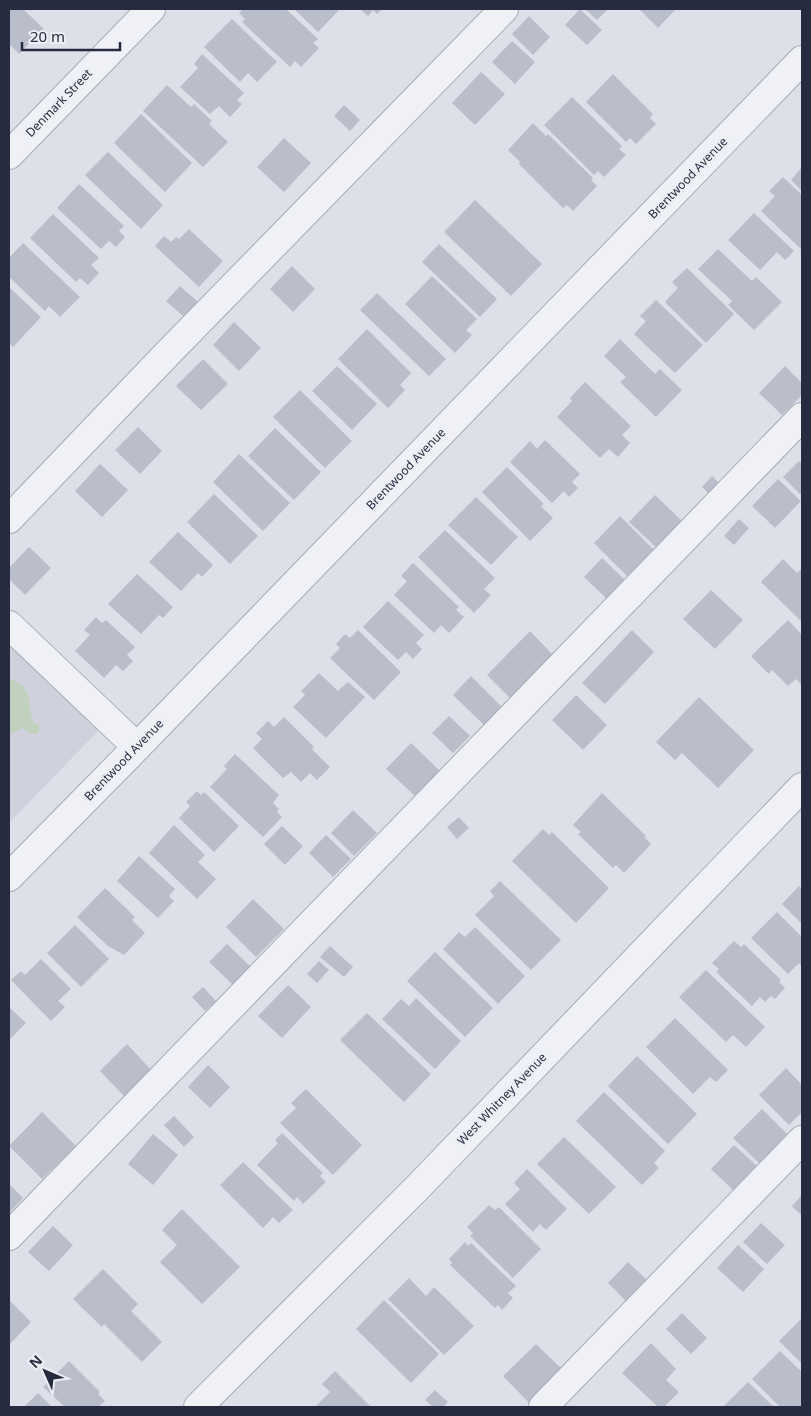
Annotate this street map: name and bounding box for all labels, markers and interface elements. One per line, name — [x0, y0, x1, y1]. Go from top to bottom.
scale bar — [22, 20, 120, 52]
text: 20 m — [30, 26, 65, 46]
street label: Denmark Street — [22, 64, 96, 141]
street label: Brentwood Avenue — [644, 133, 731, 222]
street label: Brentwood Avenue — [362, 424, 449, 513]
street label: Brentwood Avenue — [80, 715, 167, 804]
street label: West Whitney Avenue — [453, 1049, 550, 1149]
north arrow — [20, 1346, 70, 1396]
text: N — [25, 1351, 46, 1372]

